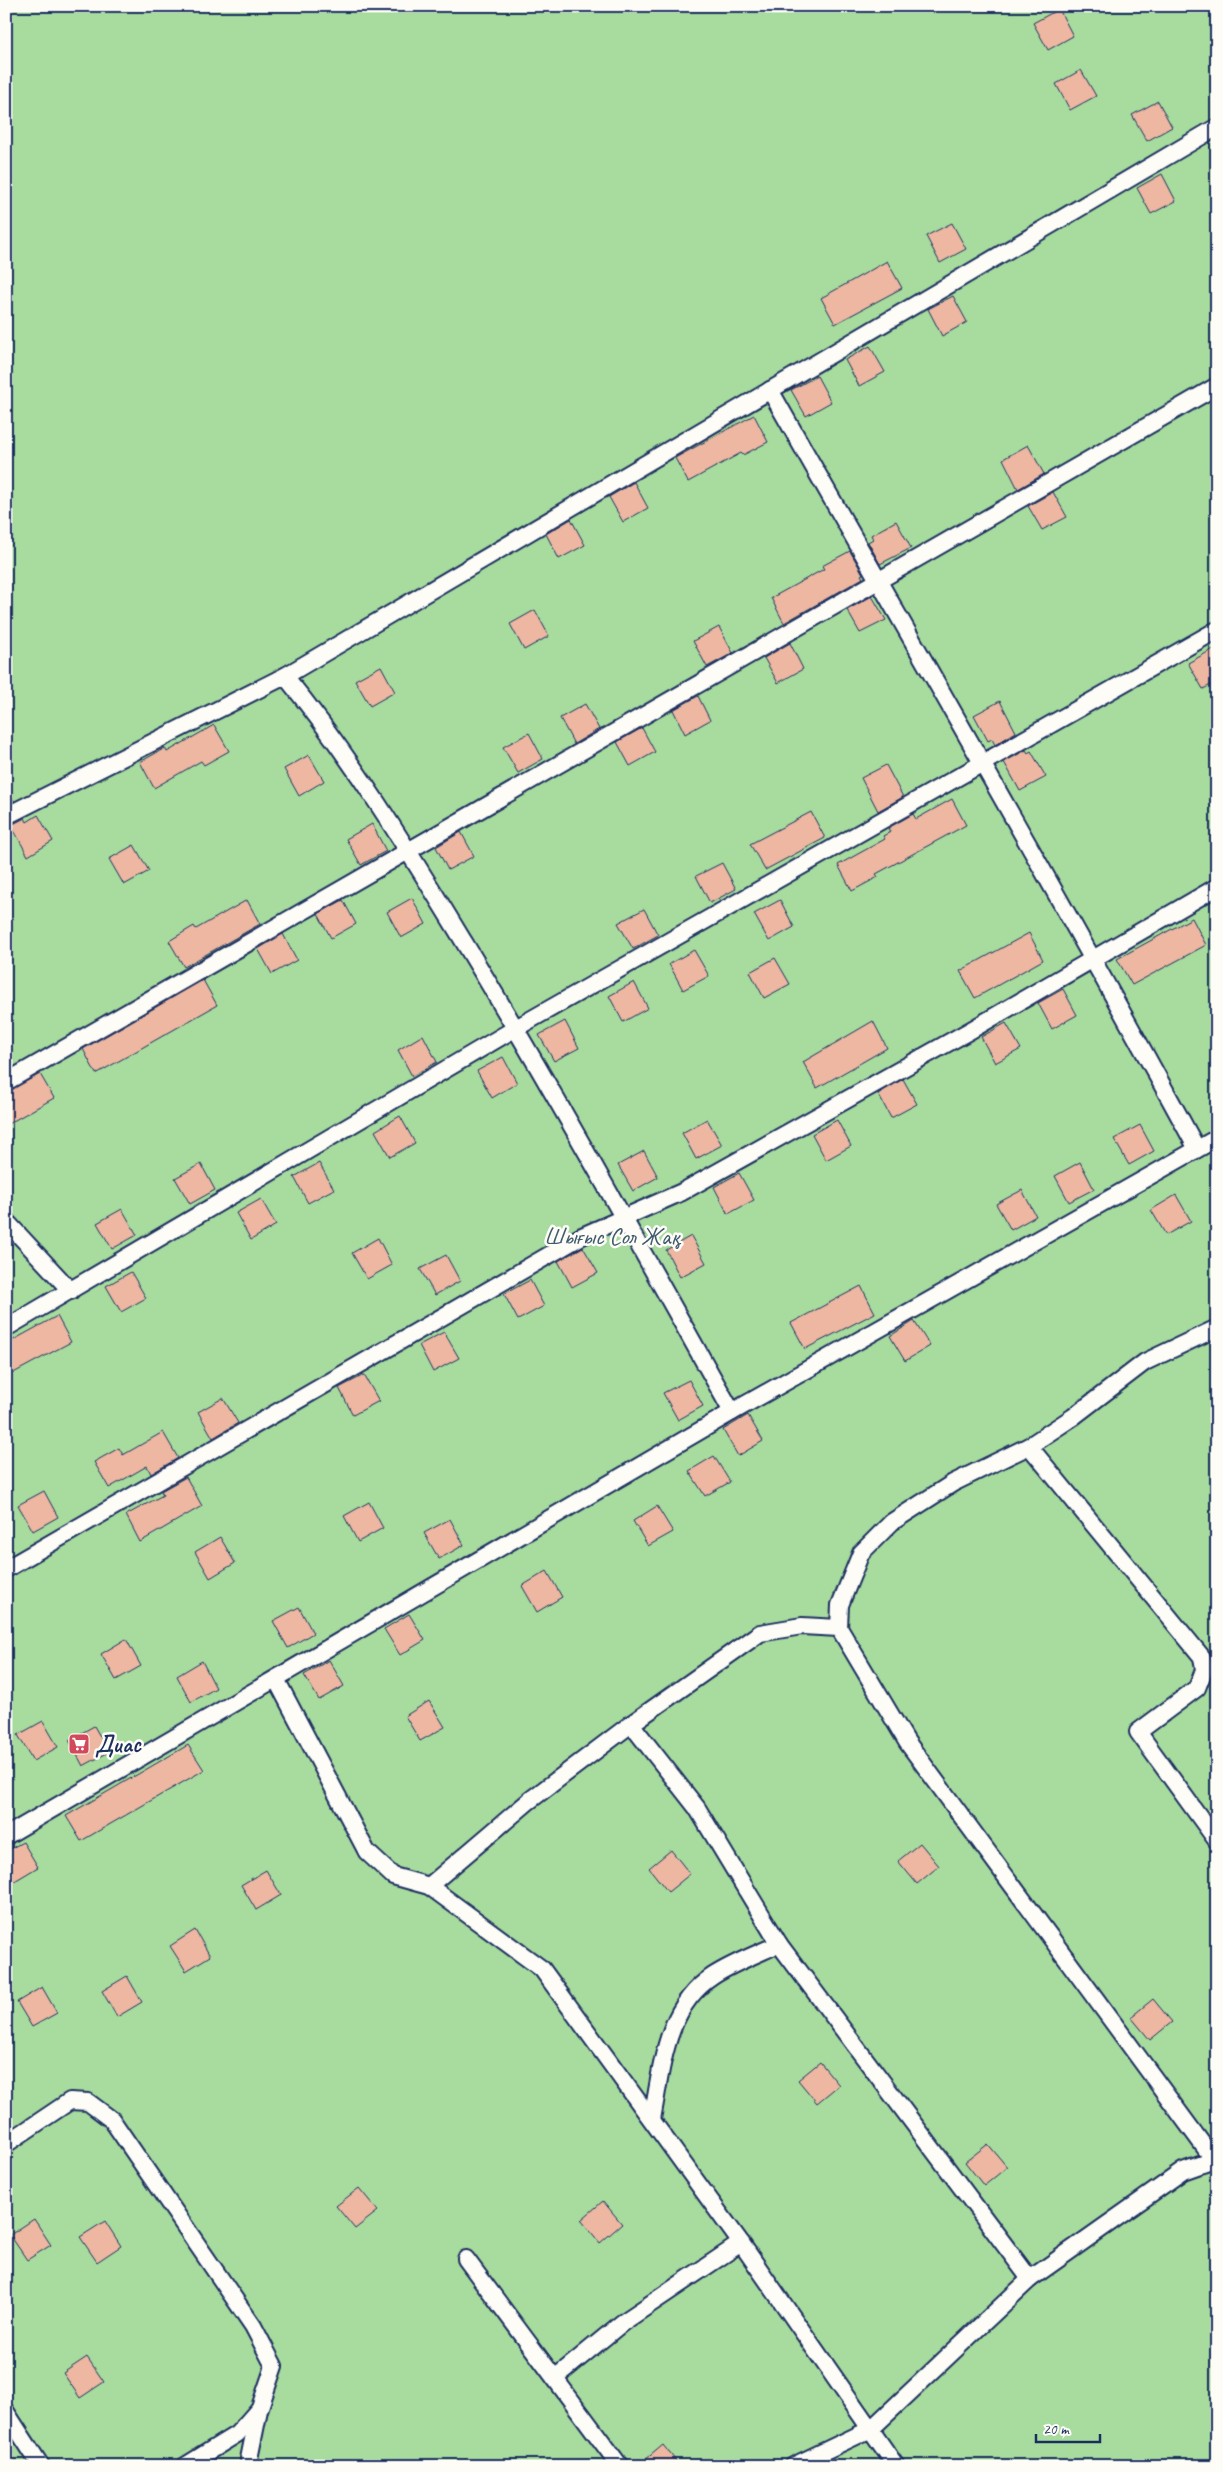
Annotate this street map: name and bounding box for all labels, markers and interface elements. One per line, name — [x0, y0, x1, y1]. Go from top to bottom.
park label: Шығыс Сол Жақ — [544, 1221, 681, 1251]
place label: Диас — [95, 1729, 142, 1759]
supermarket icon: Диас — [67, 1732, 91, 1756]
scale bar — [1036, 2412, 1099, 2444]
text: 20 m — [1043, 2420, 1070, 2439]

